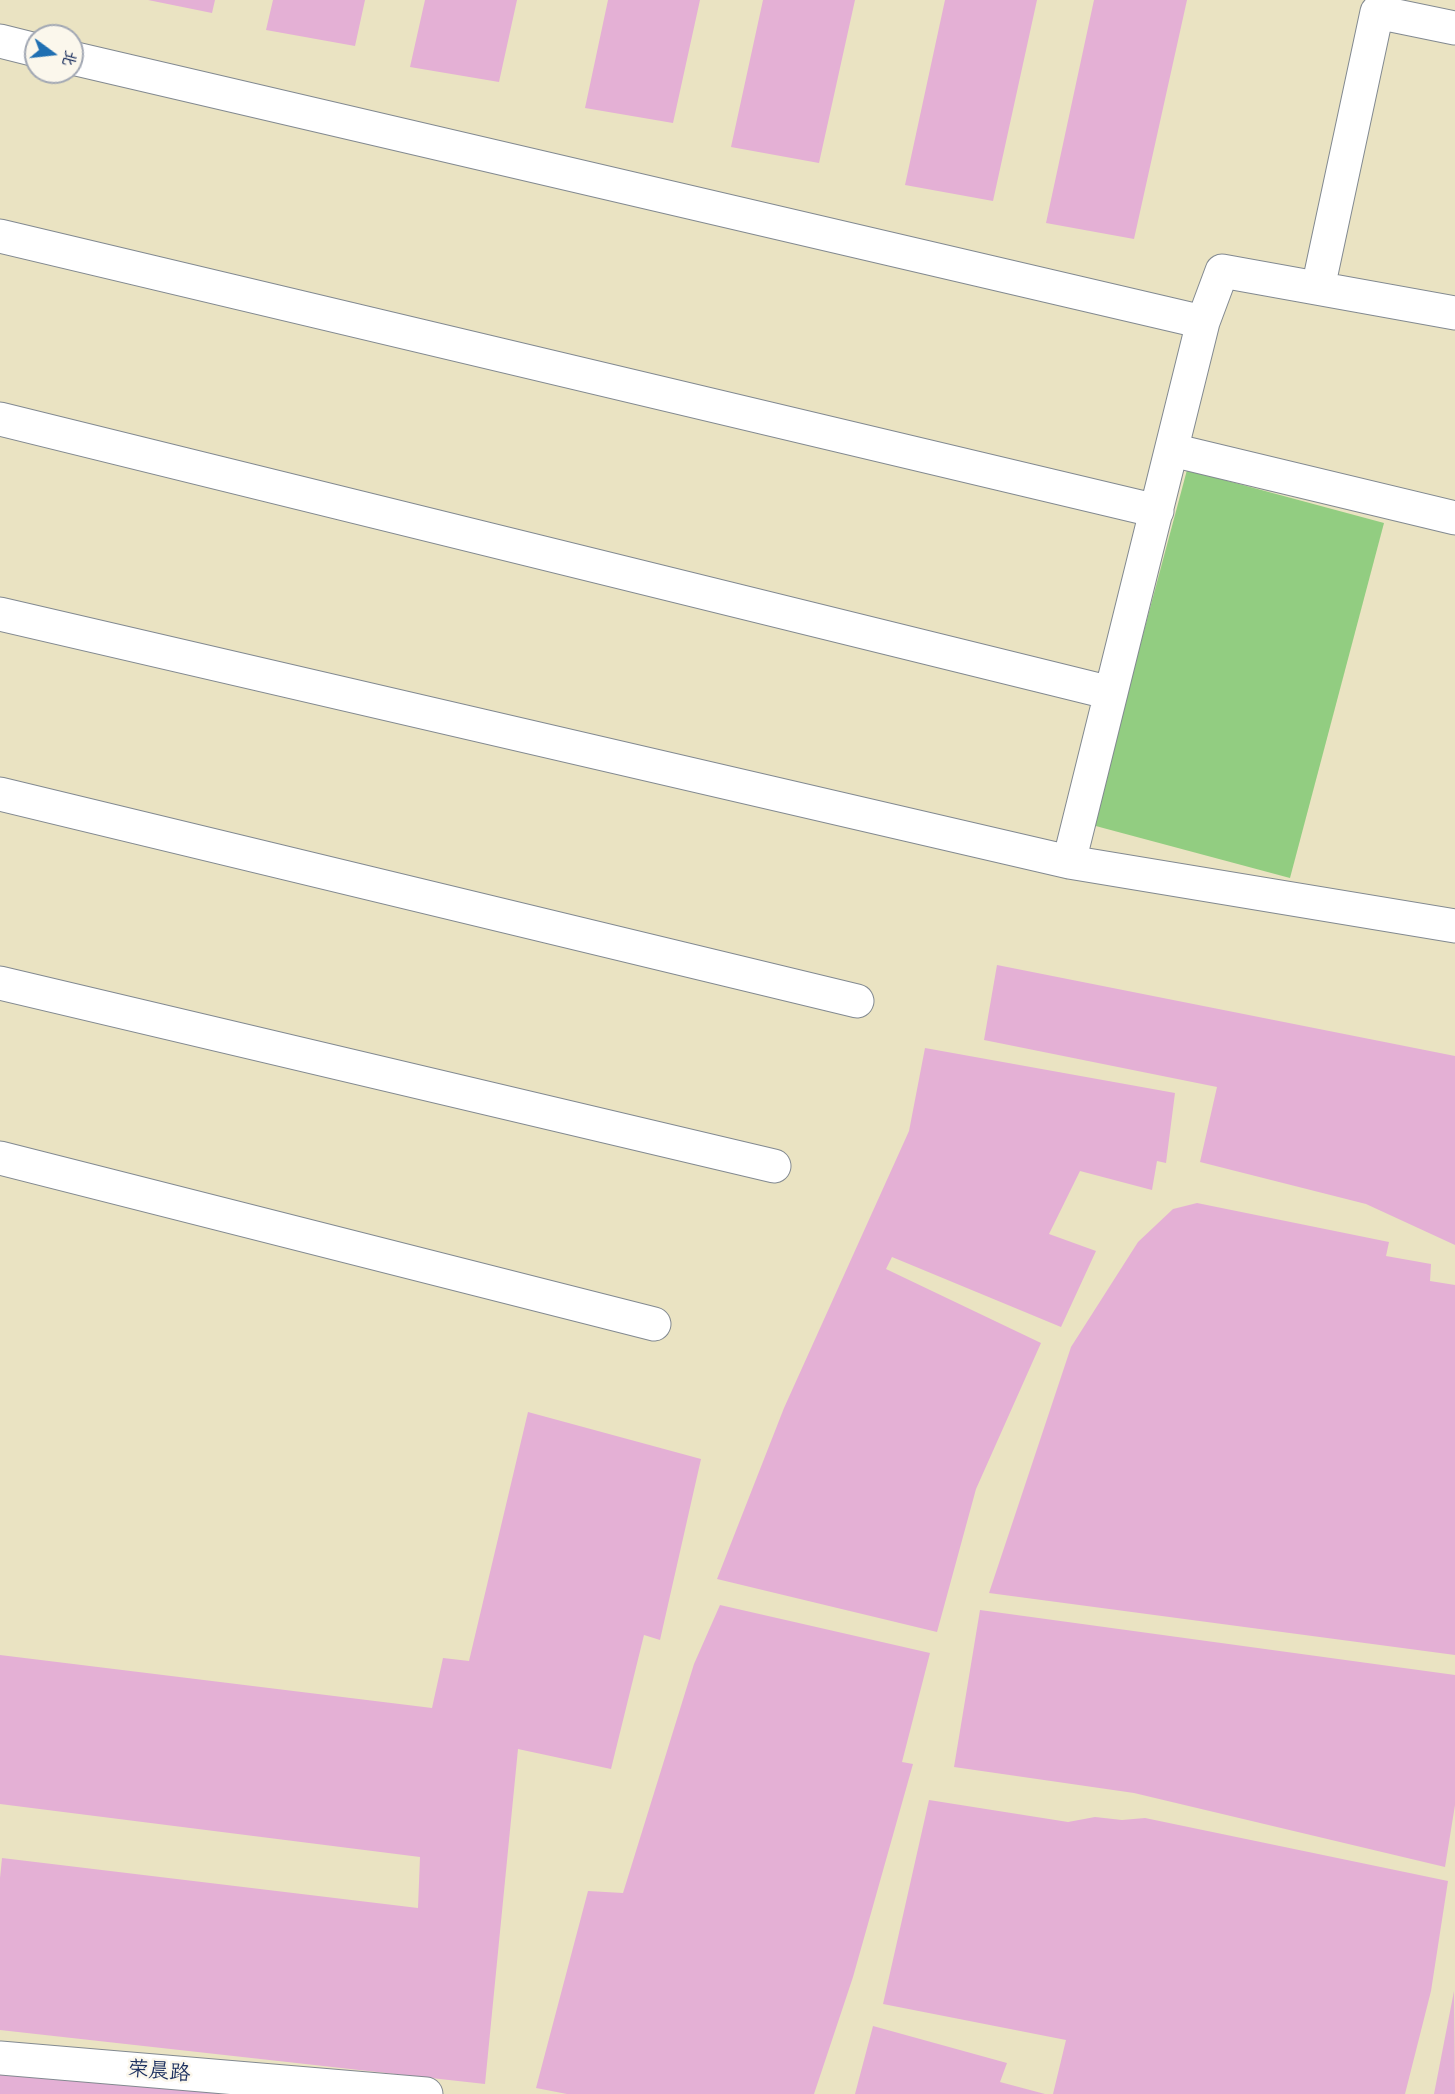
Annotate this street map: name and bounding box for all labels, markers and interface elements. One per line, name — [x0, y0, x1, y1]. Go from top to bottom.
north arrow — [24, 24, 84, 84]
text: 北 — [54, 47, 86, 70]
street label: 荣晨路 — [127, 2057, 191, 2087]

